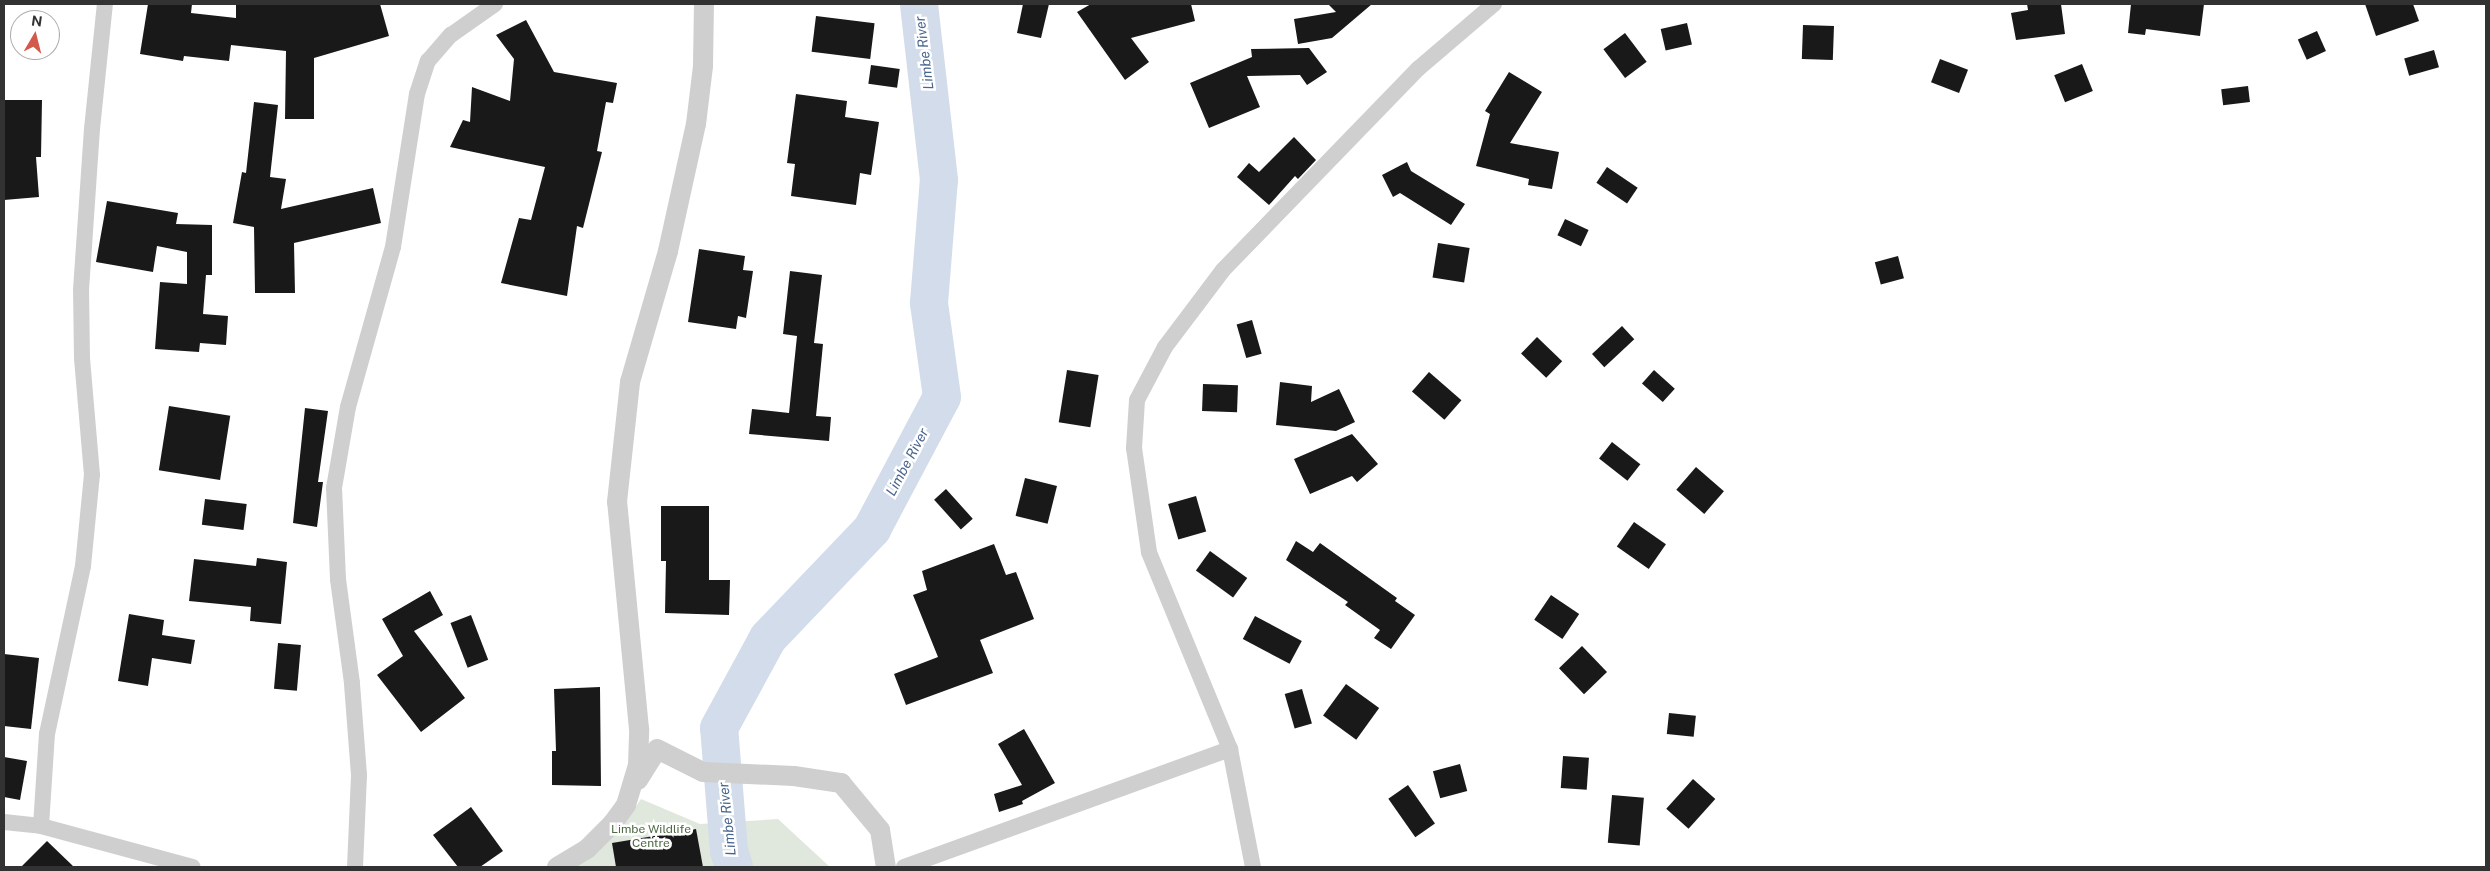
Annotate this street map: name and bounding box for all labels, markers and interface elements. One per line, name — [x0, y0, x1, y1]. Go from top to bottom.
north arrow — [10, 10, 60, 60]
text: N — [30, 12, 43, 30]
water label: Limbe River — [911, 15, 937, 91]
water label: Limbe River — [882, 425, 932, 499]
water label: Limbe River — [715, 781, 739, 857]
park label: Limbe Wildlife Centre — [611, 823, 691, 851]

